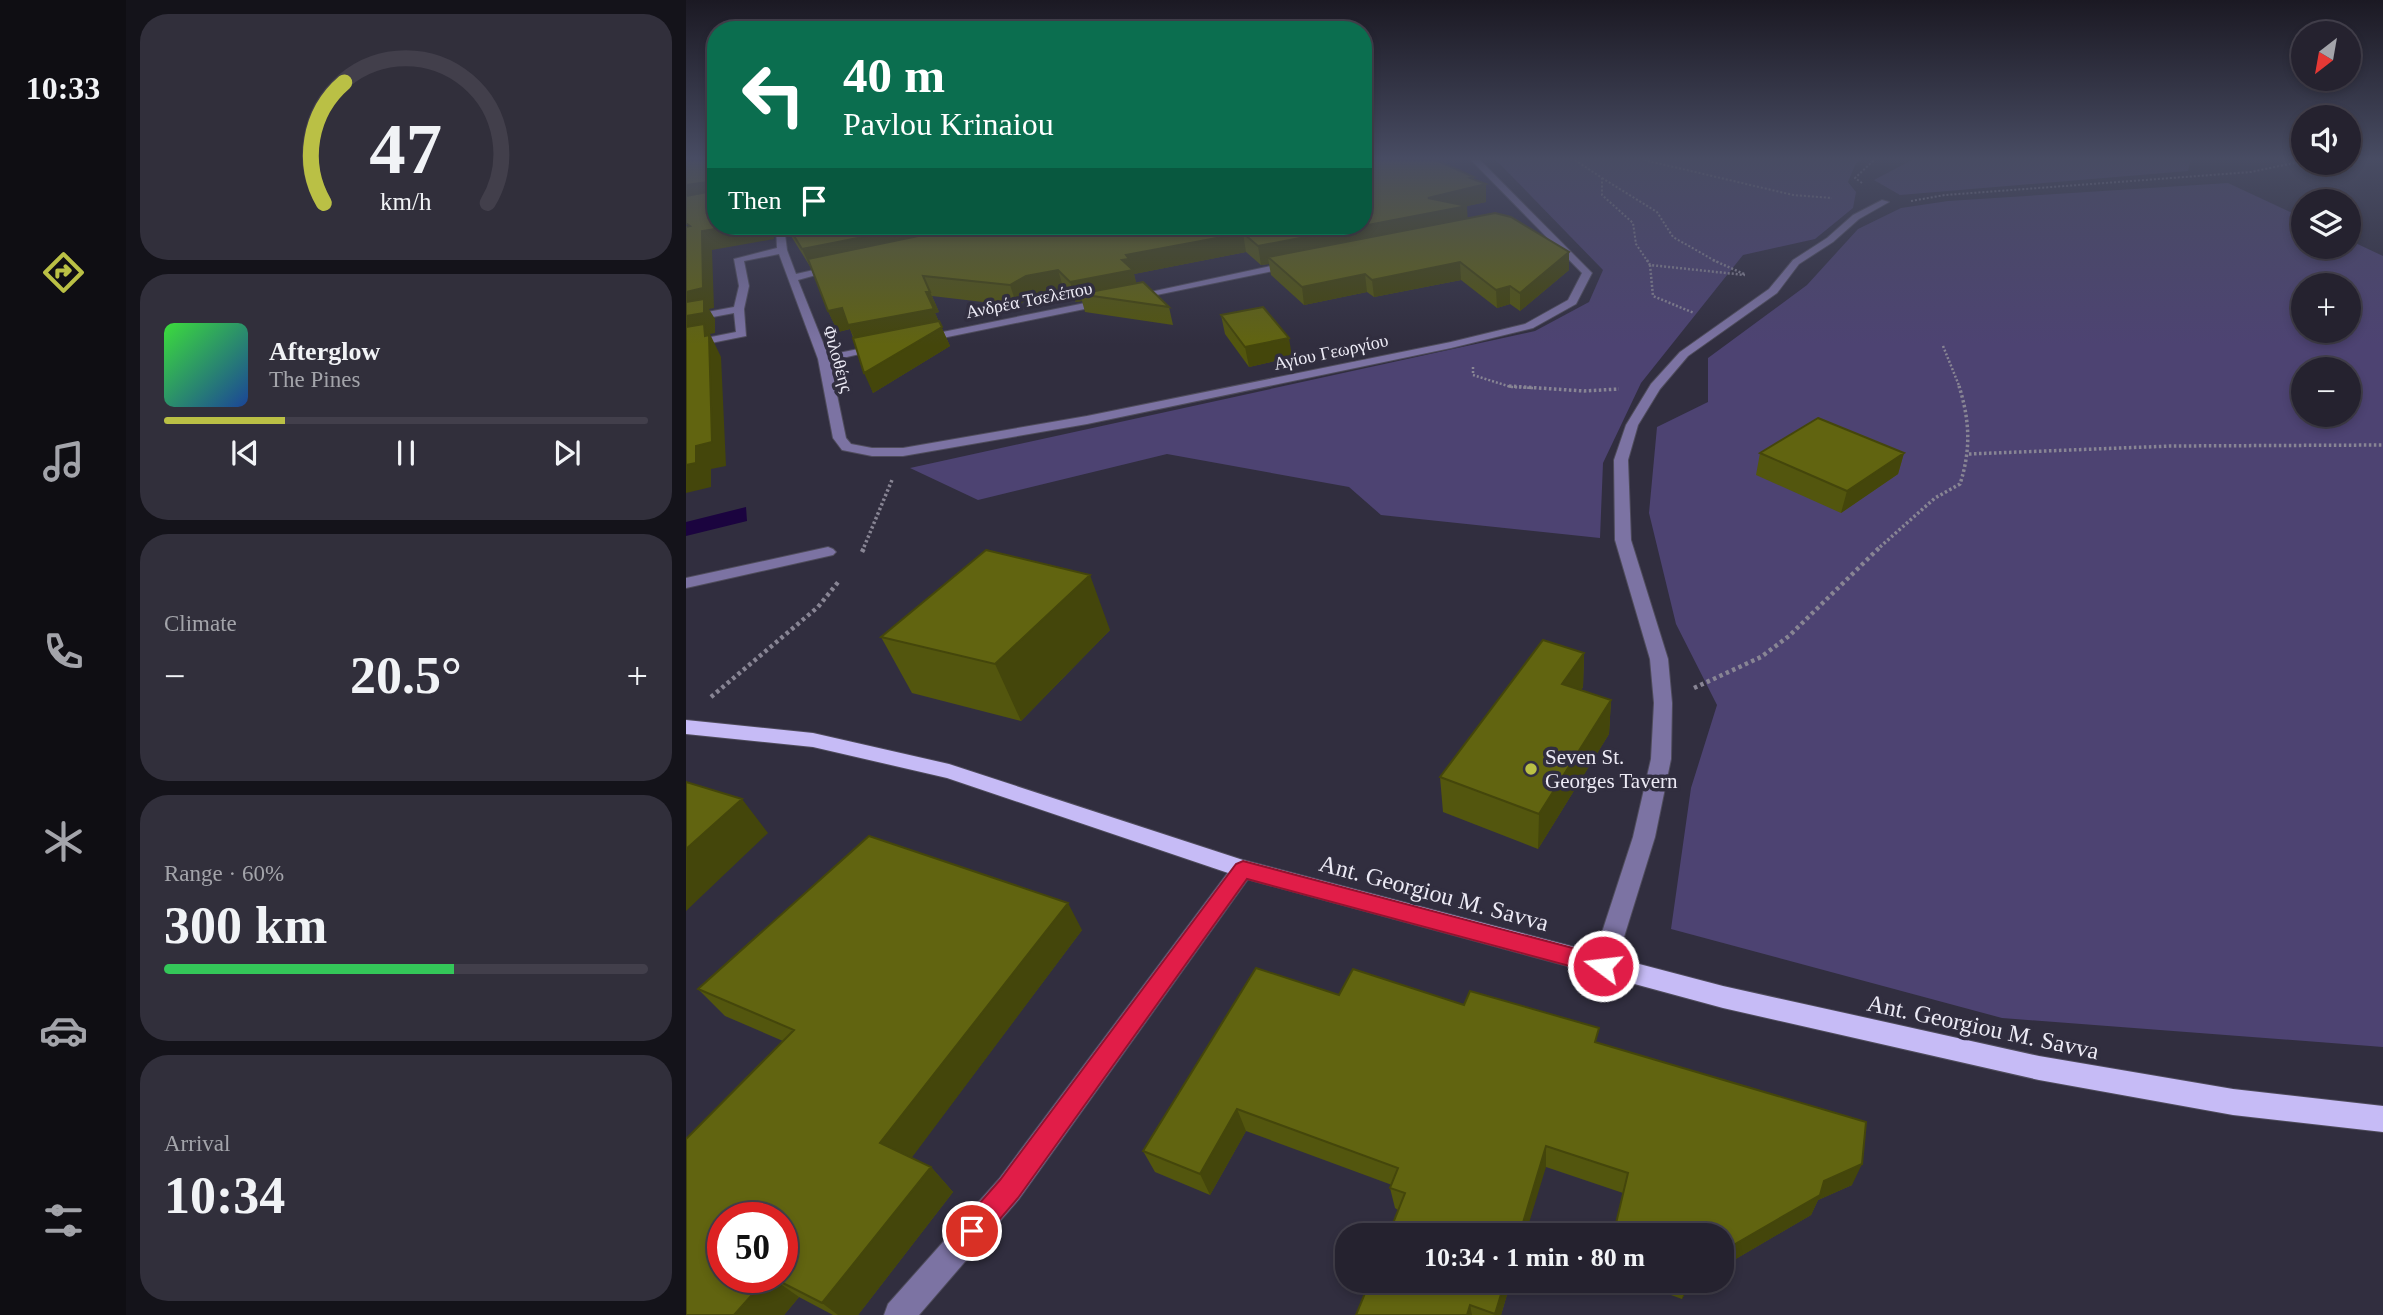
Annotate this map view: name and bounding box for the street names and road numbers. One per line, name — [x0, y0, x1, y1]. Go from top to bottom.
street label: Ανδρέα Τσελέπου — [964, 278, 1094, 322]
street label: Φιλοθέης — [819, 323, 857, 395]
street label: Αγίου Γεωργίου — [1272, 330, 1390, 374]
street label: Ant. Georgiou M. Savva — [1317, 850, 1552, 936]
street label: Ant. Georgiou M. Savva — [1865, 990, 2102, 1064]

